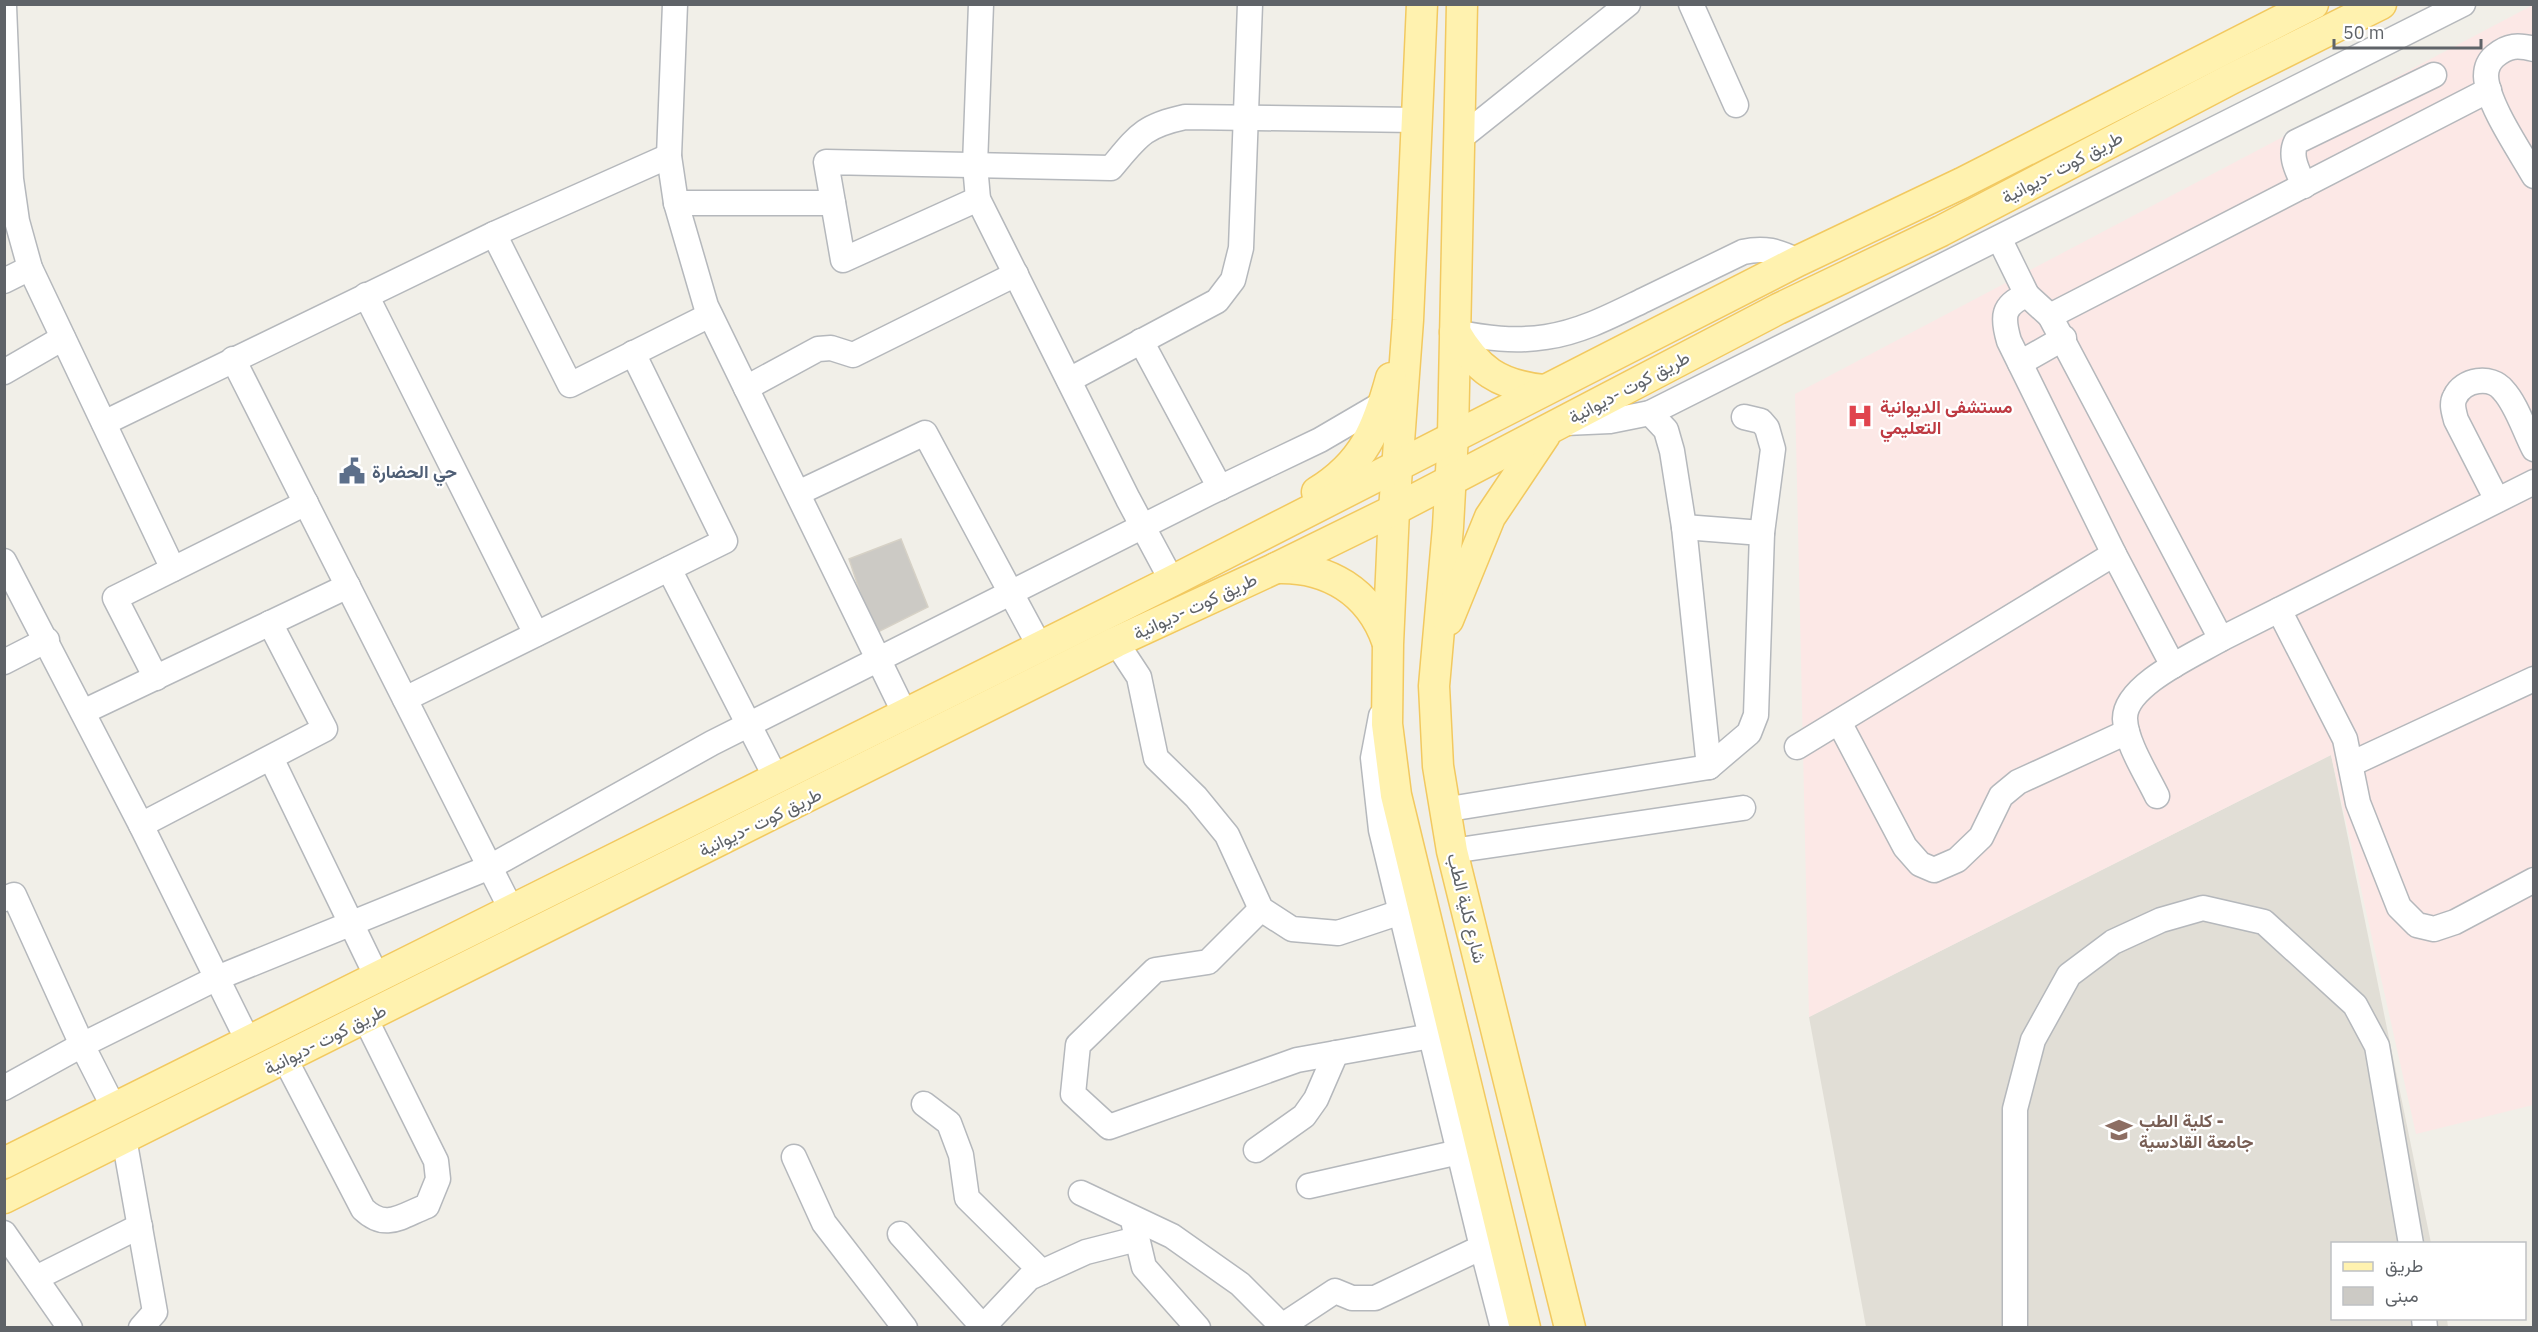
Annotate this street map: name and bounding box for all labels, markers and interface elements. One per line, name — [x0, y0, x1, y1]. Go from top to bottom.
scale bar — [2334, 12, 2481, 50]
text: 50 m — [2343, 21, 2385, 44]
street label: طريق كوت -ديوانية — [1997, 125, 2127, 209]
street label: طريق كوت -ديوانية — [1564, 345, 1694, 429]
place label: مستشفى الديوانية التعليمي — [1880, 395, 2013, 443]
hospital icon: مستشفى الديوانية التعليمي — [1845, 401, 1875, 431]
public building icon: حي الحضارة — [337, 456, 367, 486]
place label: حي الحضارة — [372, 460, 457, 487]
street label: طريق كوت -ديوانية — [1129, 567, 1261, 645]
street label: طريق كوت -ديوانية — [695, 782, 825, 862]
street label: شارع كلية الطب — [1441, 851, 1492, 966]
street label: طريق كوت -ديوانية — [260, 998, 390, 1080]
place label: كلية الطب - جامعة القادسية — [2139, 1109, 2254, 1153]
school or university icon: كلية الطب - جامعة القادسية — [2104, 1115, 2134, 1145]
legend — [2331, 1242, 2526, 1320]
text: طريق — [2385, 1254, 2423, 1277]
text: مبنى — [2385, 1284, 2419, 1307]

